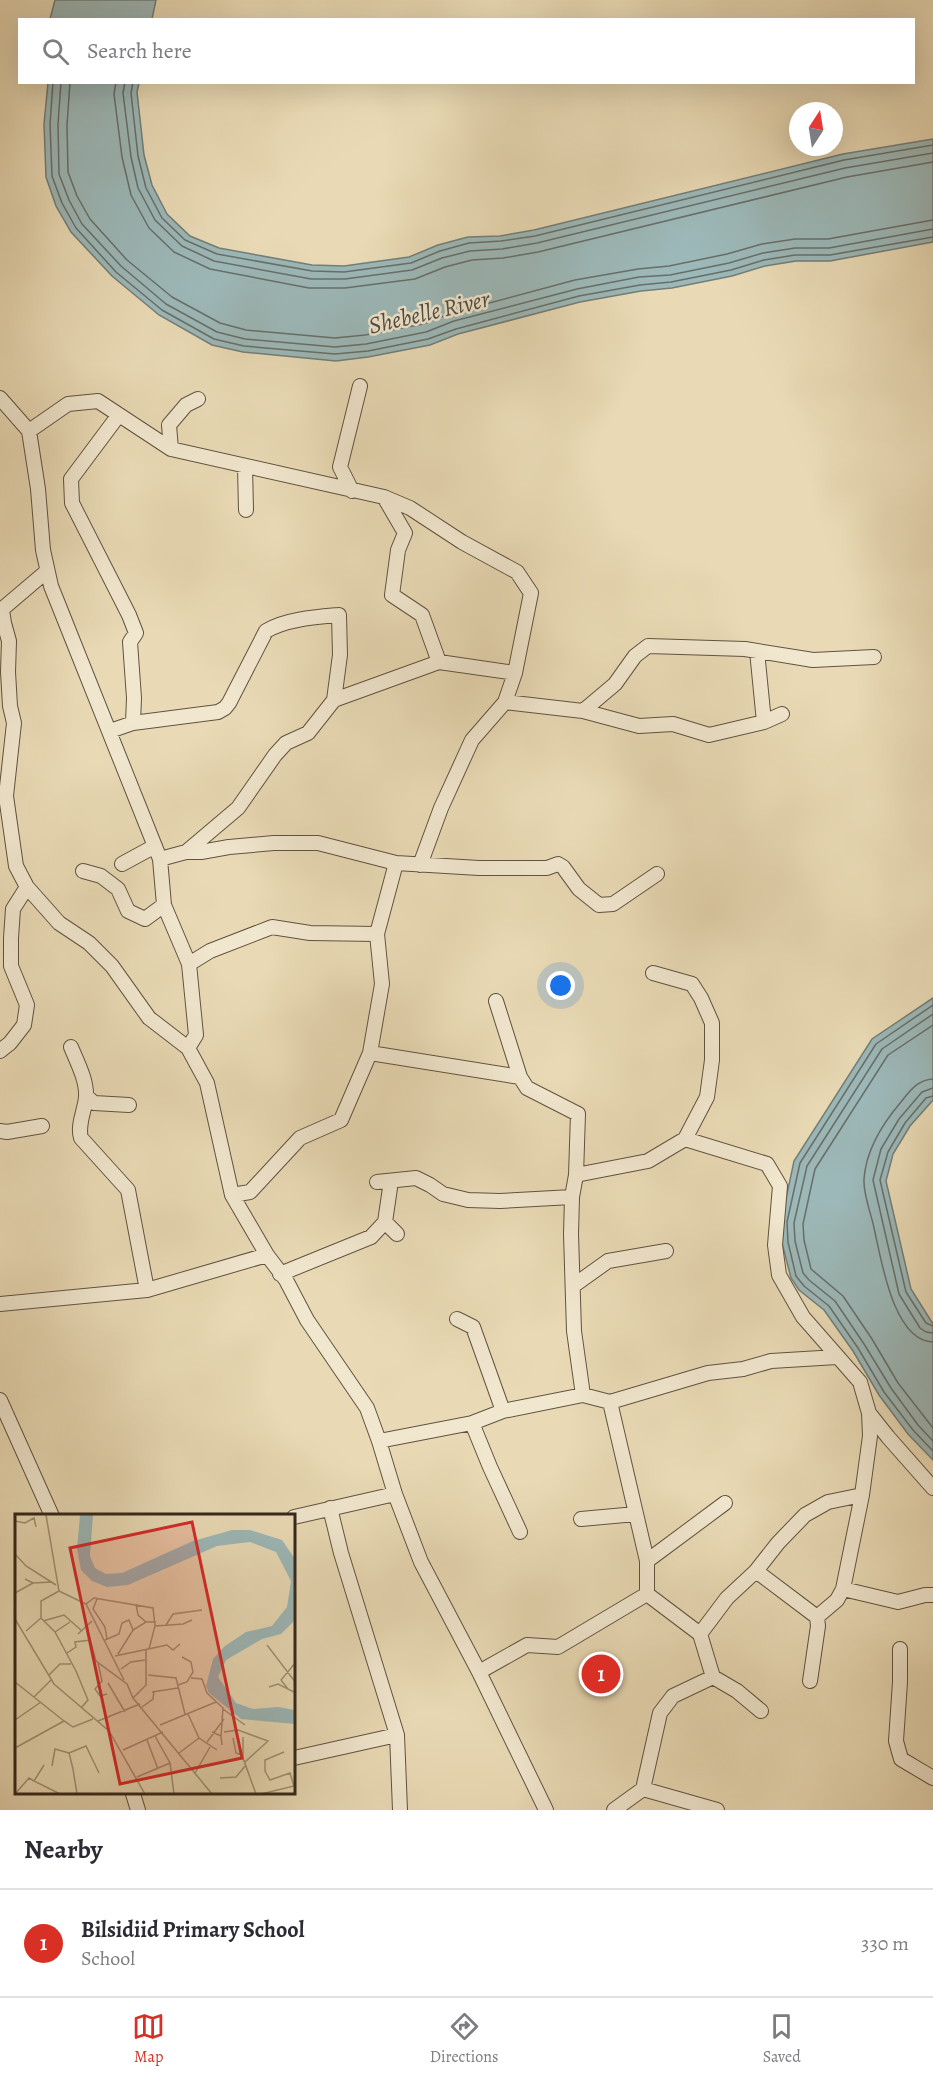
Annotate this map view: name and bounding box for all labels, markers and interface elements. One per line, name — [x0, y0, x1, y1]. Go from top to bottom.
search box — [18, 18, 915, 84]
icon: search — [39, 35, 72, 68]
text: Search here — [87, 36, 192, 66]
north arrow — [789, 102, 843, 156]
water label: Shebelle River — [365, 282, 493, 341]
your location — [546, 971, 575, 1000]
inset map — [15, 1514, 296, 1795]
pin: 1 — [582, 1652, 620, 1696]
text: Nearby — [24, 1832, 103, 1867]
text: Bilsidiid Primary School — [81, 1915, 304, 1945]
text: 1 — [40, 1930, 47, 1957]
text: 330 m — [861, 1930, 909, 1957]
text: School — [81, 1945, 135, 1972]
tab: Map — [132, 2010, 165, 2068]
tab: Directions — [430, 2010, 498, 2068]
tab: Saved — [763, 2010, 801, 2068]

